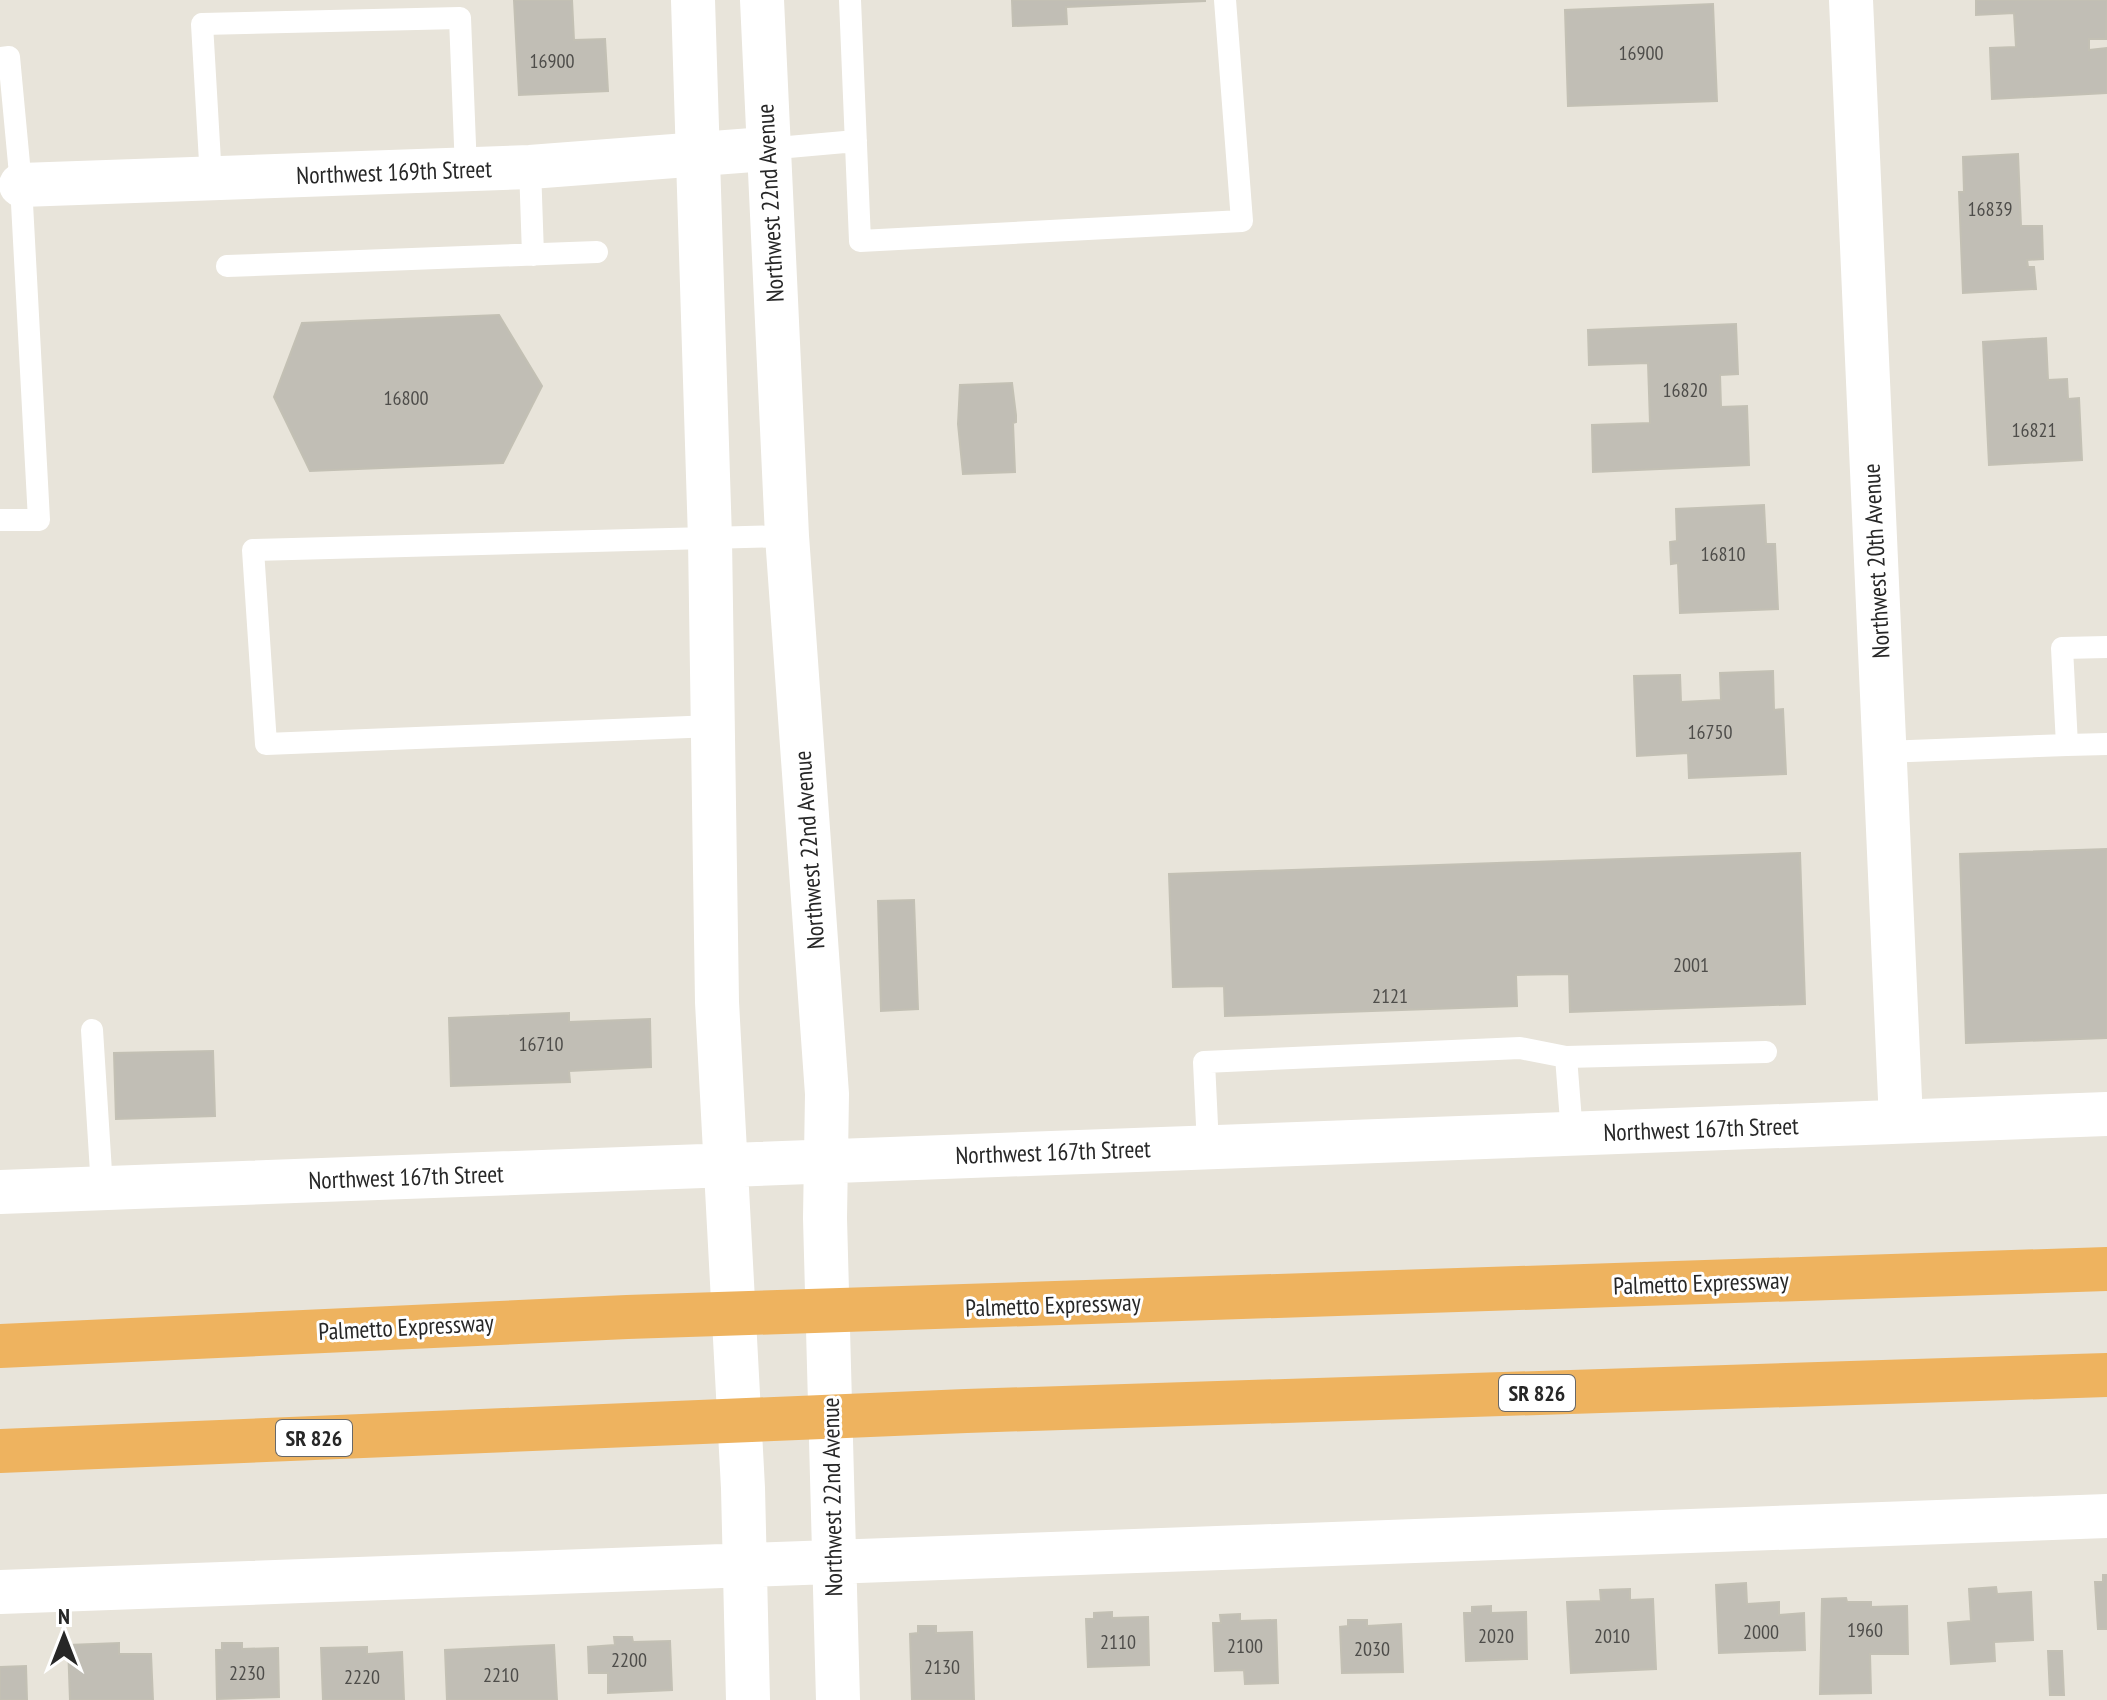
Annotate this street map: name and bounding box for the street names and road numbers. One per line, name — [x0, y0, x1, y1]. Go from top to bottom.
street label: Northwest 22nd Avenue — [749, 103, 791, 303]
street label: Northwest 169th Street — [296, 153, 493, 191]
street label: Northwest 20th Avenue — [1855, 463, 1897, 659]
street label: Northwest 22nd Avenue — [787, 750, 831, 950]
street label: Northwest 167th Street — [1603, 1110, 1800, 1148]
street label: Northwest 167th Street — [955, 1133, 1152, 1171]
street label: Northwest 167th Street — [308, 1158, 505, 1196]
street label: Palmetto Expressway — [1613, 1264, 1789, 1302]
street label: Palmetto Expressway — [965, 1286, 1141, 1324]
street label: Palmetto Expressway — [318, 1307, 494, 1347]
road number: SR 826 — [1499, 1375, 1575, 1411]
street label: Northwest 22nd Avenue — [815, 1397, 849, 1597]
road number: SR 826 — [276, 1420, 352, 1456]

